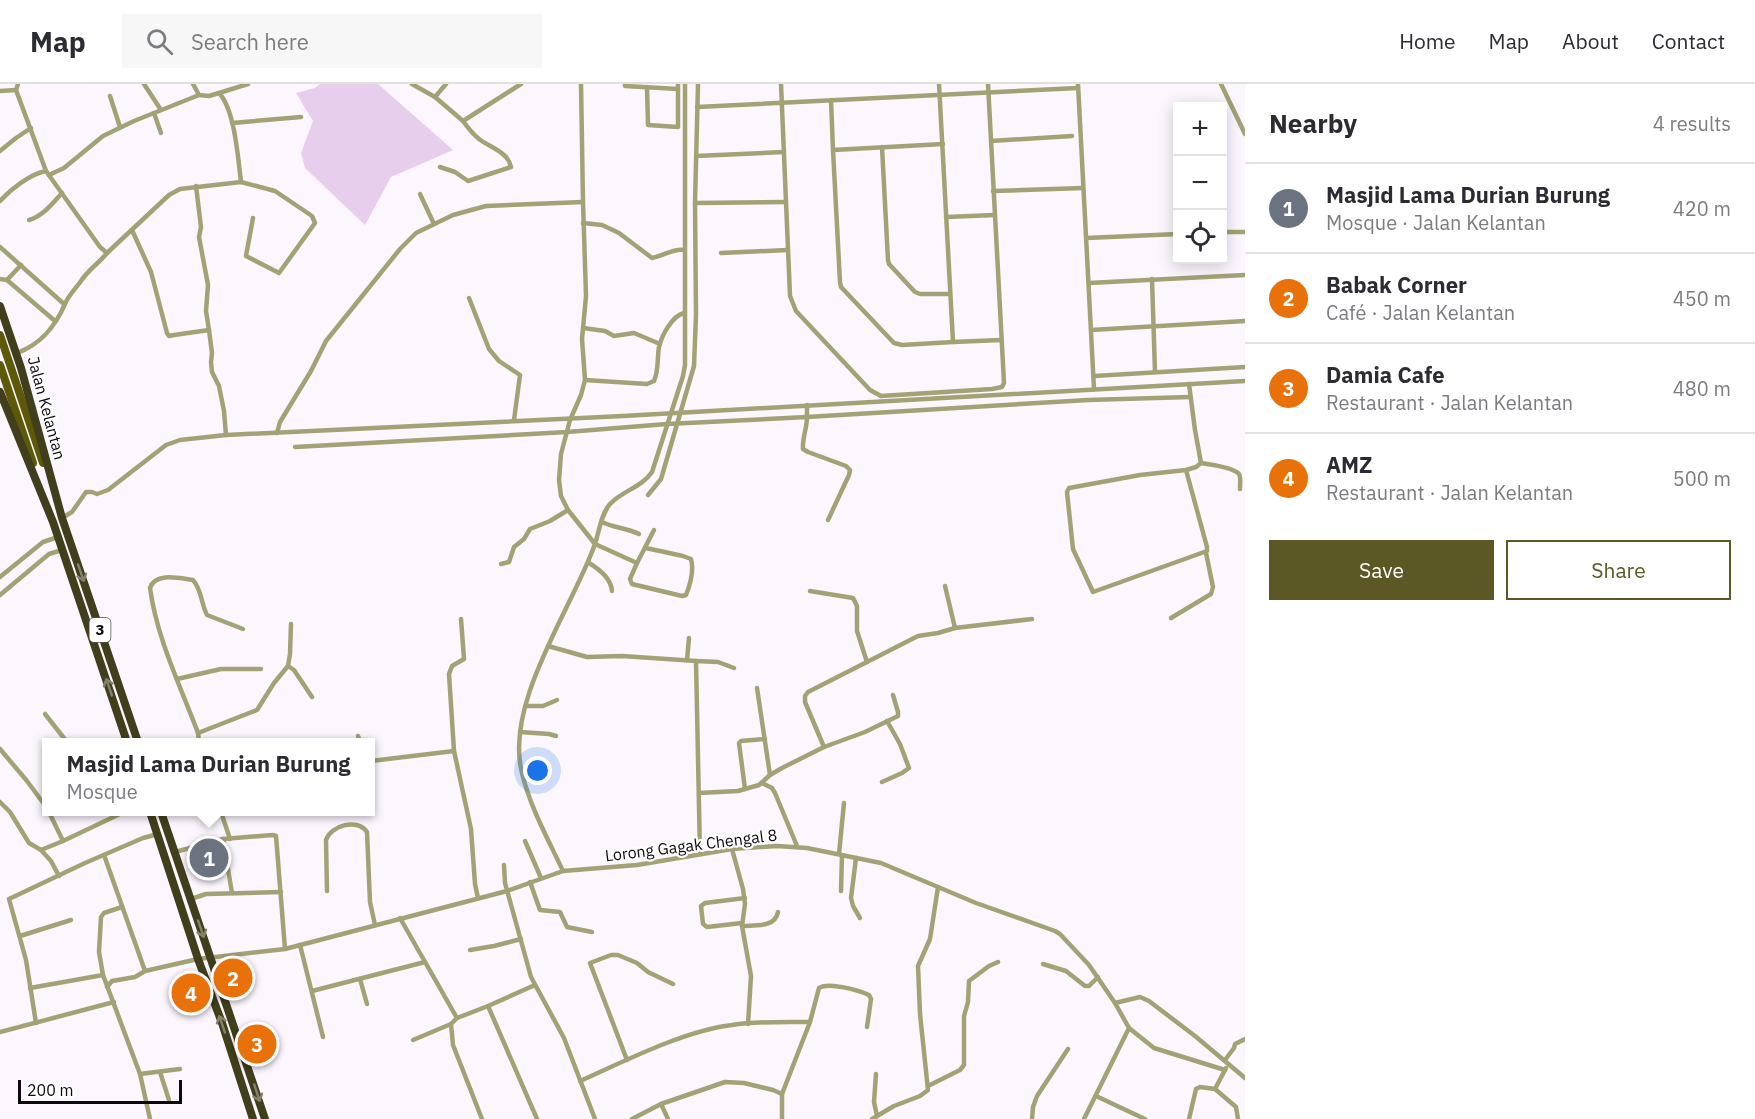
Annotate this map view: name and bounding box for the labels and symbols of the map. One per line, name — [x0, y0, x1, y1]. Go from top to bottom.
street label: Jalan Kelantan — [24, 354, 70, 462]
one-way arrow — [76, 563, 87, 582]
road number: 3 — [90, 618, 110, 642]
one-way arrow — [102, 678, 113, 697]
your location — [523, 756, 552, 785]
street label: Lorong Gagak Chengal 8 — [604, 825, 778, 865]
pin: 1 — [190, 836, 228, 880]
one-way arrow — [197, 919, 208, 938]
pin: 2 — [214, 956, 252, 1000]
pin: 4 — [172, 970, 210, 1016]
one-way arrow — [215, 1015, 226, 1033]
pin: 3 — [238, 1022, 276, 1066]
scale bar — [18, 1077, 182, 1104]
one-way arrow — [252, 1083, 263, 1102]

